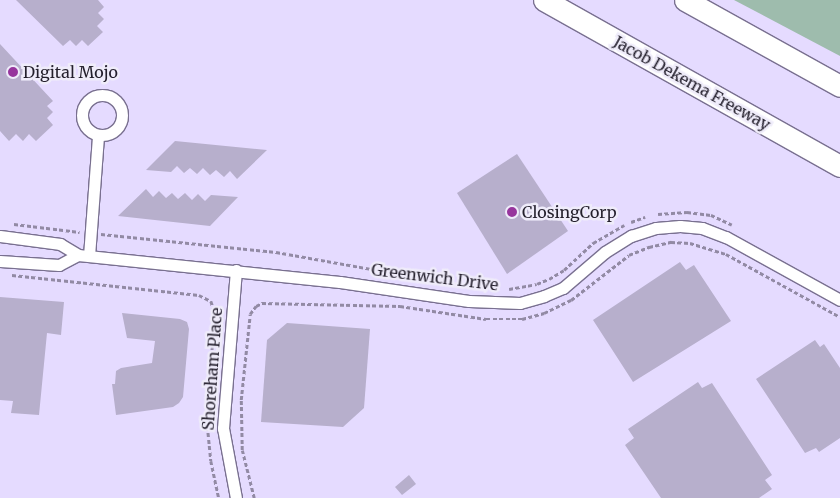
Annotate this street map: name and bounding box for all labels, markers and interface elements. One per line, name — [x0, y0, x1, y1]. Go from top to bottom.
street label: Jacob Dekema Freeway — [610, 32, 774, 134]
place label: Digital Mojo — [23, 62, 118, 82]
marker: Digital Mojo — [7, 66, 19, 78]
place label: ClosingCorp — [522, 202, 617, 222]
marker: ClosingCorp — [506, 206, 518, 218]
street label: Greenwich Drive — [370, 260, 500, 294]
street label: Shoreham Place — [198, 307, 226, 431]

